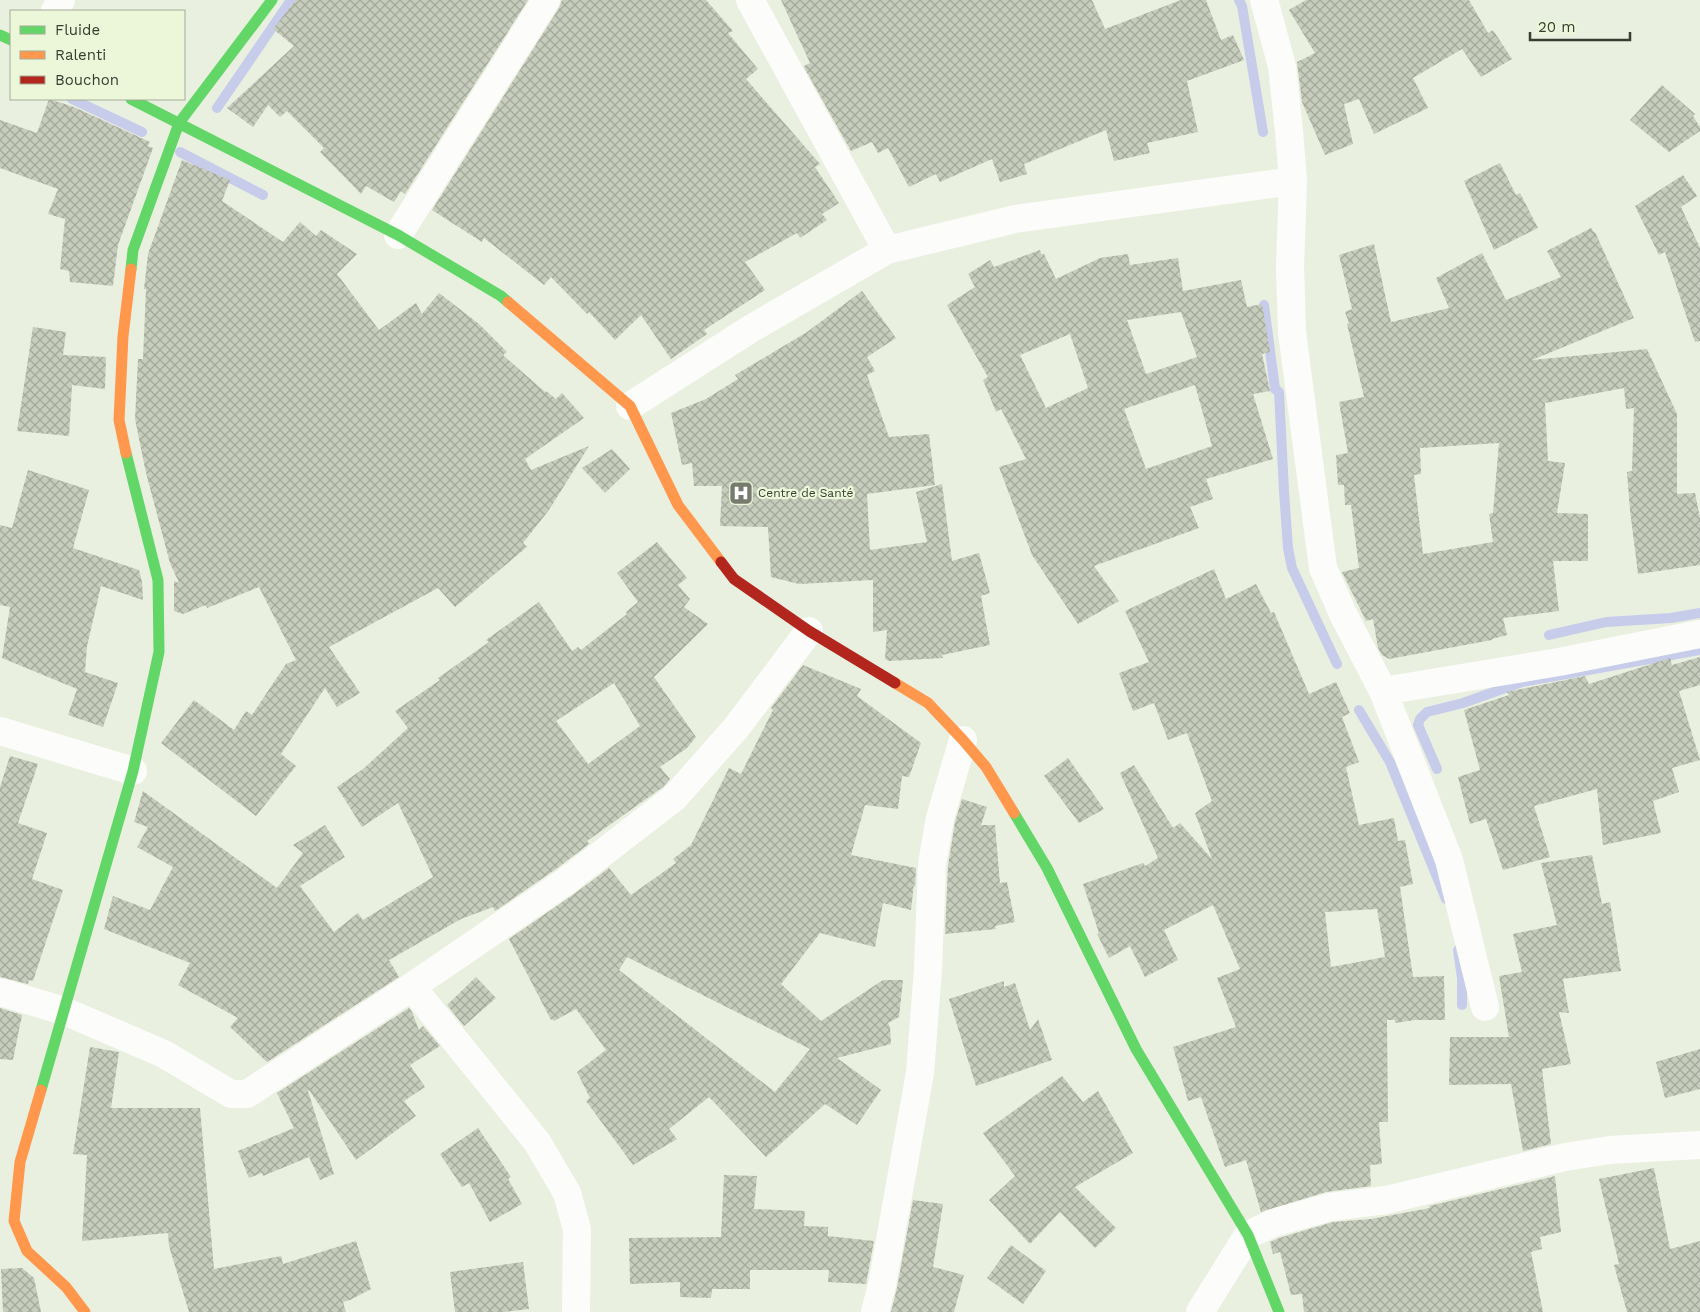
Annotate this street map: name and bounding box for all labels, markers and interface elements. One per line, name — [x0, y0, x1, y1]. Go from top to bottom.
legend — [10, 10, 185, 100]
scale bar — [1530, 10, 1630, 42]
text: 20 m — [1538, 18, 1576, 36]
text: Fluide — [55, 21, 100, 39]
text: Ralenti — [55, 46, 106, 64]
text: Bouchon — [55, 71, 119, 89]
hospital icon: Centre de Santé — [728, 480, 754, 506]
place label: Centre de Santé — [758, 486, 854, 500]

